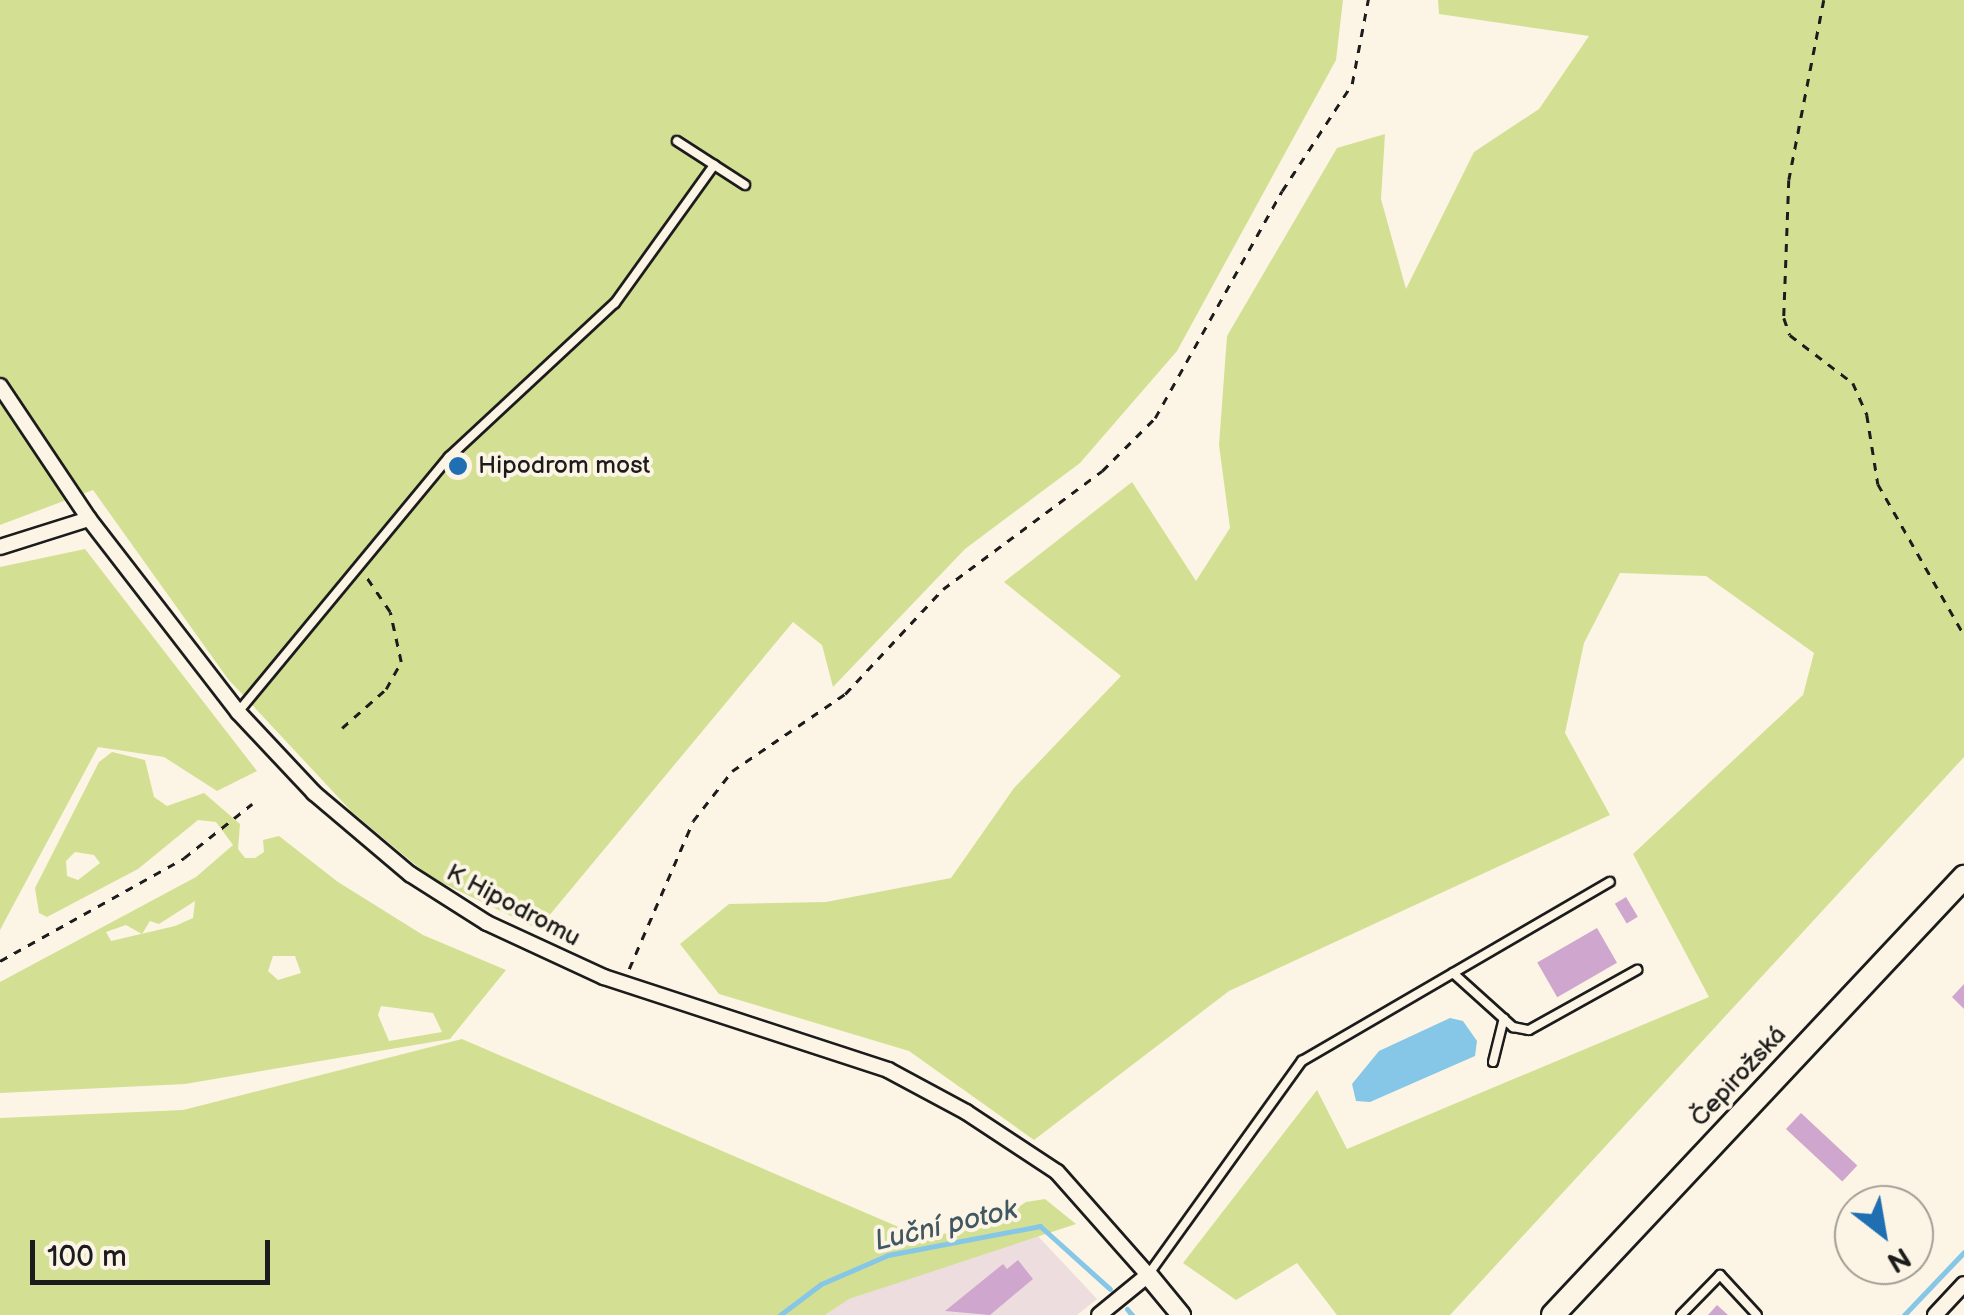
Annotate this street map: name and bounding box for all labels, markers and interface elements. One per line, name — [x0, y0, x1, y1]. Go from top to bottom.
place label: Hipodrom most — [478, 451, 650, 481]
marker: Hipodrom most — [447, 455, 469, 477]
street label: K Hipodromu — [441, 858, 585, 954]
street label: Čepirožská — [1685, 1021, 1793, 1133]
north arrow — [1834, 1185, 1934, 1285]
water label: Luční potok — [871, 1193, 1021, 1259]
scale bar — [35, 1220, 275, 1282]
text: 100 m — [47, 1239, 127, 1275]
text: N — [1881, 1240, 1916, 1279]

